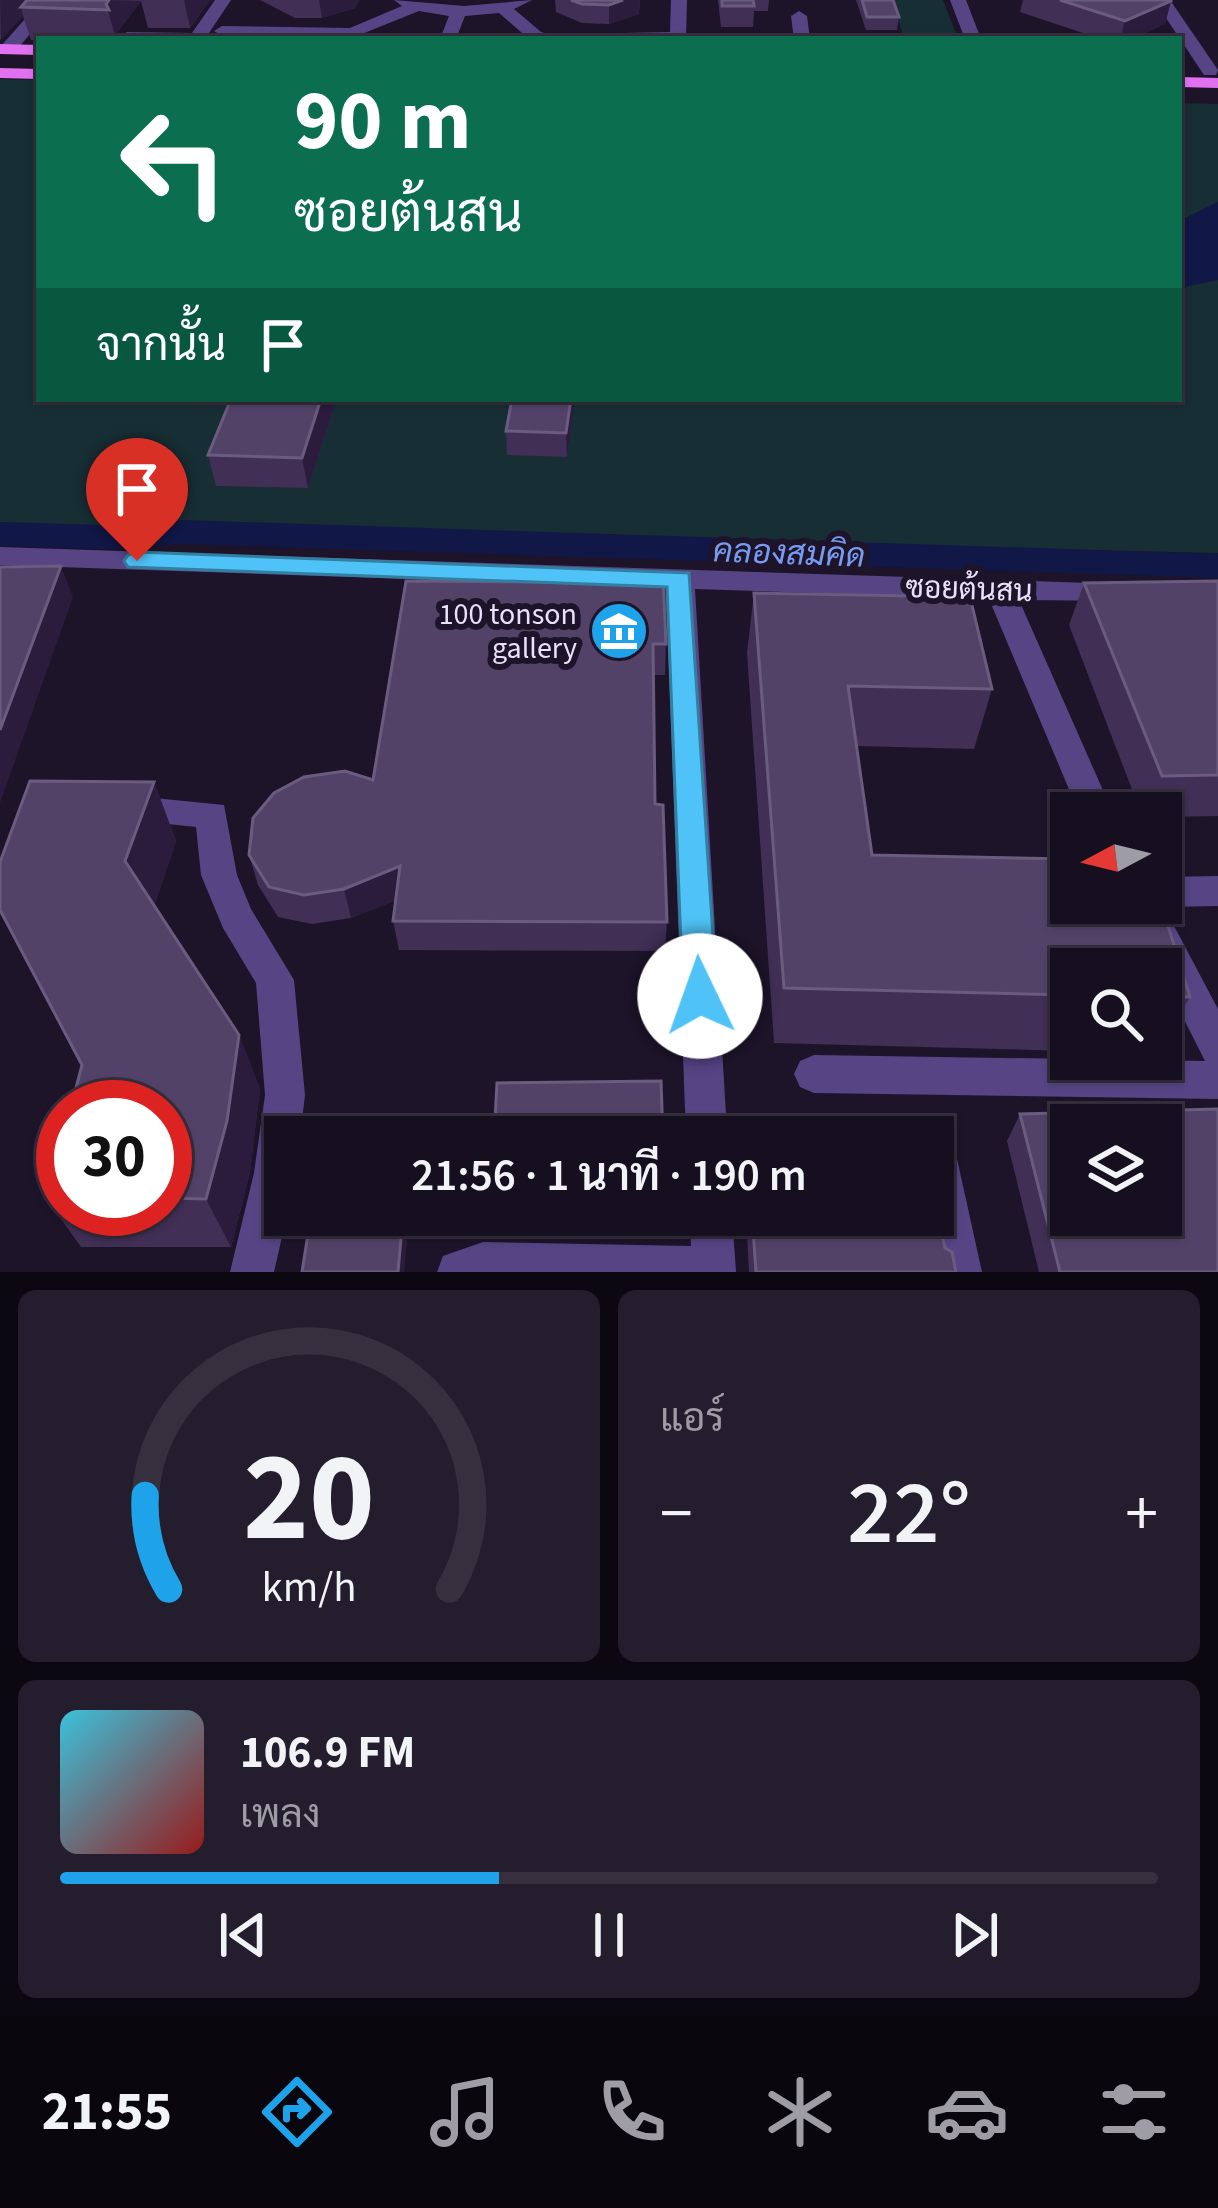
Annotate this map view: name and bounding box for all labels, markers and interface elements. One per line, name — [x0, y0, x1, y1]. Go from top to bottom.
text: 90 m — [294, 62, 472, 182]
icon: left — [96, 84, 252, 240]
text: ซอยต้นสน — [294, 176, 523, 253]
icon: arrive — [250, 312, 316, 378]
text: จากนั้น — [96, 314, 226, 378]
pin — [86, 438, 188, 561]
icon: arrive — [104, 456, 170, 522]
water label: คลองสมคิด — [712, 527, 866, 580]
street label: ซอยต้นสน — [905, 566, 1033, 613]
place label: 100 tonson gallery — [439, 593, 577, 670]
museum icon: 100 tonson gallery — [588, 600, 650, 662]
north arrow — [1050, 792, 1182, 924]
map controls — [1050, 792, 1182, 1236]
position arrow — [637, 933, 763, 1059]
button: search — [1050, 948, 1182, 1080]
speed limit sign: 30 — [36, 1080, 192, 1236]
button: layers — [1050, 1104, 1182, 1236]
text: 21:56 · 1 นาที · 190 m — [411, 1144, 807, 1208]
text: แอร์ — [660, 1391, 724, 1447]
text: 20 — [243, 1410, 375, 1588]
text: 22° — [847, 1450, 971, 1578]
text: − — [660, 1467, 693, 1561]
text: + — [1125, 1467, 1158, 1561]
text: km/h — [261, 1557, 357, 1618]
text: 106.9 FM — [240, 1721, 415, 1785]
text: เพลง — [240, 1787, 321, 1843]
icon: previous — [210, 1902, 276, 1968]
icon: pause — [576, 1902, 642, 1968]
icon: next — [942, 1902, 1008, 1968]
icon: directions — [255, 2070, 339, 2154]
icon: music — [423, 2070, 507, 2154]
icon: phone — [590, 2070, 674, 2154]
icon: climate — [758, 2070, 842, 2154]
icon: car — [925, 2070, 1009, 2154]
icon: filters — [1092, 2070, 1176, 2154]
text: 21:55 — [42, 2074, 172, 2151]

